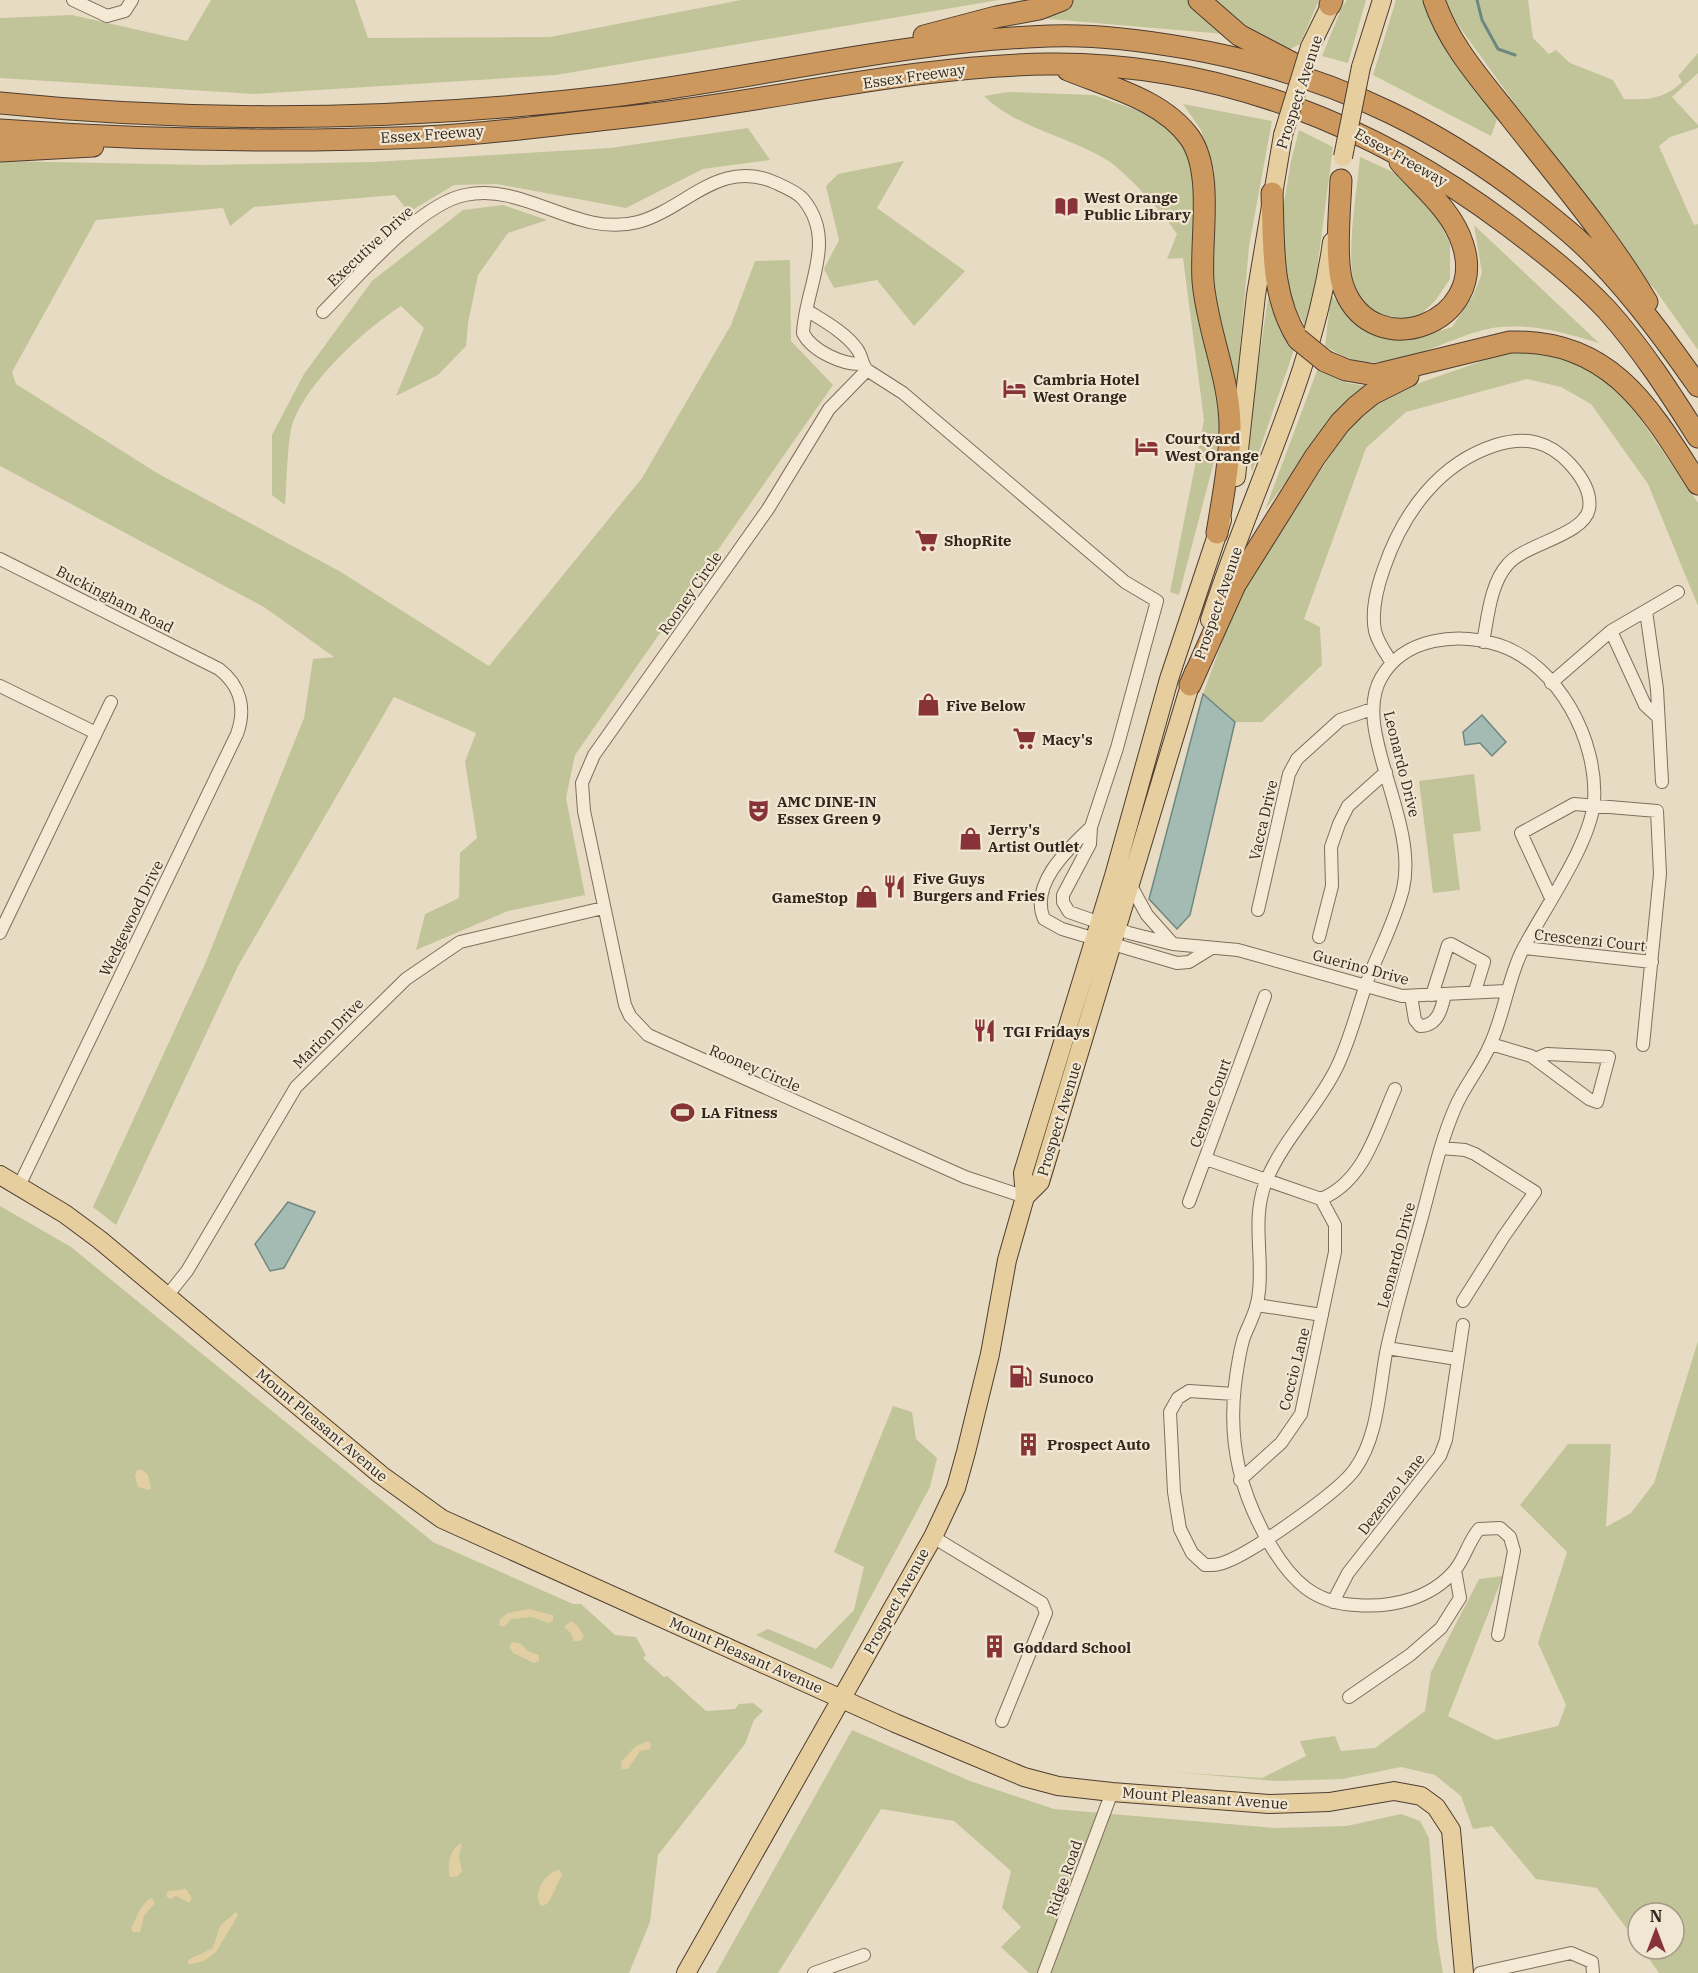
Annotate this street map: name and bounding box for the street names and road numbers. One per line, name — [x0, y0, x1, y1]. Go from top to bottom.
street label: Prospect Avenue — [1272, 33, 1326, 151]
street label: Essex Freeway — [862, 59, 966, 93]
street label: Essex Freeway — [380, 121, 484, 147]
street label: Essex Freeway — [1351, 124, 1451, 190]
street label: Executive Drive — [323, 202, 417, 290]
street label: Prospect Avenue — [1190, 544, 1246, 662]
street label: Rooney Circle — [654, 548, 726, 638]
street label: Buckingham Road — [53, 561, 177, 637]
street label: Leonardo Drive — [1380, 709, 1424, 819]
street label: Vacca Drive — [1245, 778, 1281, 862]
street label: Wedgewood Drive — [95, 857, 167, 979]
street label: Crescenzi Court — [1533, 925, 1647, 955]
street label: Guerino Drive — [1311, 945, 1411, 989]
street label: Marion Drive — [289, 994, 367, 1072]
street label: Rooney Circle — [706, 1040, 804, 1096]
street label: Cerone Court — [1185, 1056, 1235, 1150]
street label: Prospect Avenue — [1033, 1060, 1085, 1178]
street label: Leonardo Drive — [1373, 1200, 1419, 1310]
street label: Coccio Lane — [1275, 1326, 1313, 1412]
street label: Mount Pleasant Avenue — [252, 1364, 392, 1486]
street label: Dezenzo Lane — [1353, 1450, 1429, 1538]
street label: Prospect Avenue — [859, 1545, 933, 1657]
street label: Mount Pleasant Avenue — [666, 1613, 826, 1697]
street label: Mount Pleasant Avenue — [1122, 1783, 1288, 1813]
street label: Ridge Road — [1042, 1837, 1086, 1919]

